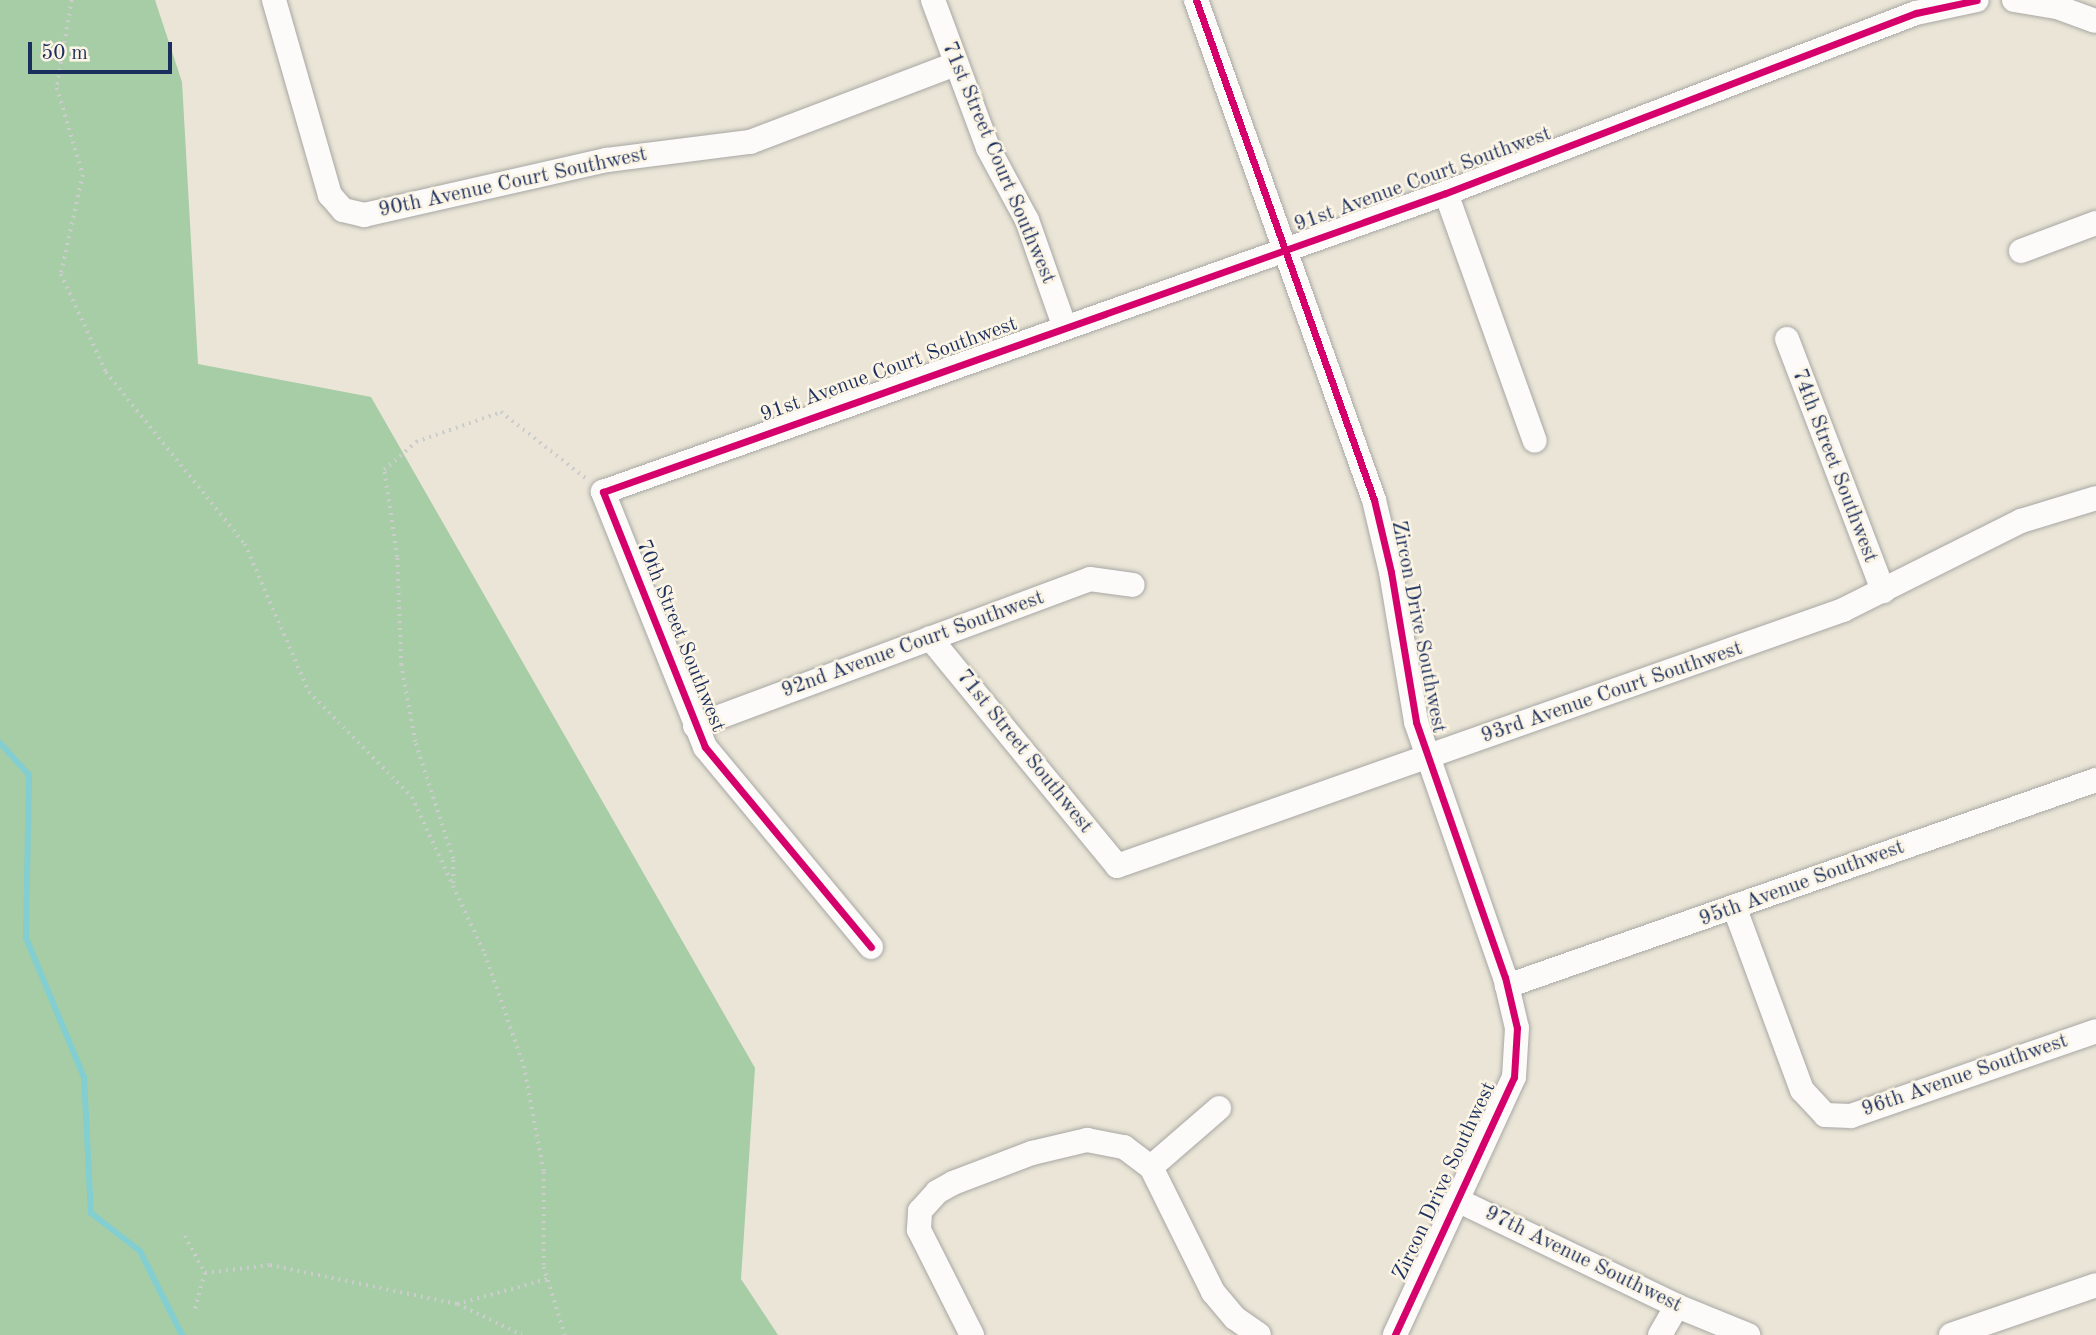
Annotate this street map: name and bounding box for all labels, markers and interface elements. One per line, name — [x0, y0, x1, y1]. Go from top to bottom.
scale bar — [32, 28, 175, 72]
street label: 71st Street Court Southwest — [935, 38, 1061, 288]
text: 50 m — [41, 43, 88, 64]
street label: 91st Avenue Court Southwest — [1291, 122, 1555, 238]
street label: 90th Avenue Court Southwest — [376, 142, 650, 224]
street label: 91st Avenue Court Southwest — [757, 312, 1021, 428]
street label: 74th Street Southwest — [1785, 366, 1883, 566]
street label: Zircon Drive Southwest — [1385, 519, 1451, 735]
street label: 70th Street Southwest — [630, 536, 730, 736]
street label: 92nd Avenue Court Southwest — [778, 586, 1048, 704]
street label: 93rd Avenue Court Southwest — [1478, 636, 1746, 750]
street label: 71st Street Southwest — [950, 665, 1098, 839]
street label: 95th Avenue Southwest — [1696, 835, 1908, 933]
street label: 96th Avenue Southwest — [1859, 1029, 2071, 1123]
street label: Zircon Drive Southwest — [1388, 1078, 1502, 1284]
street label: 97th Avenue Southwest — [1480, 1201, 1686, 1319]

